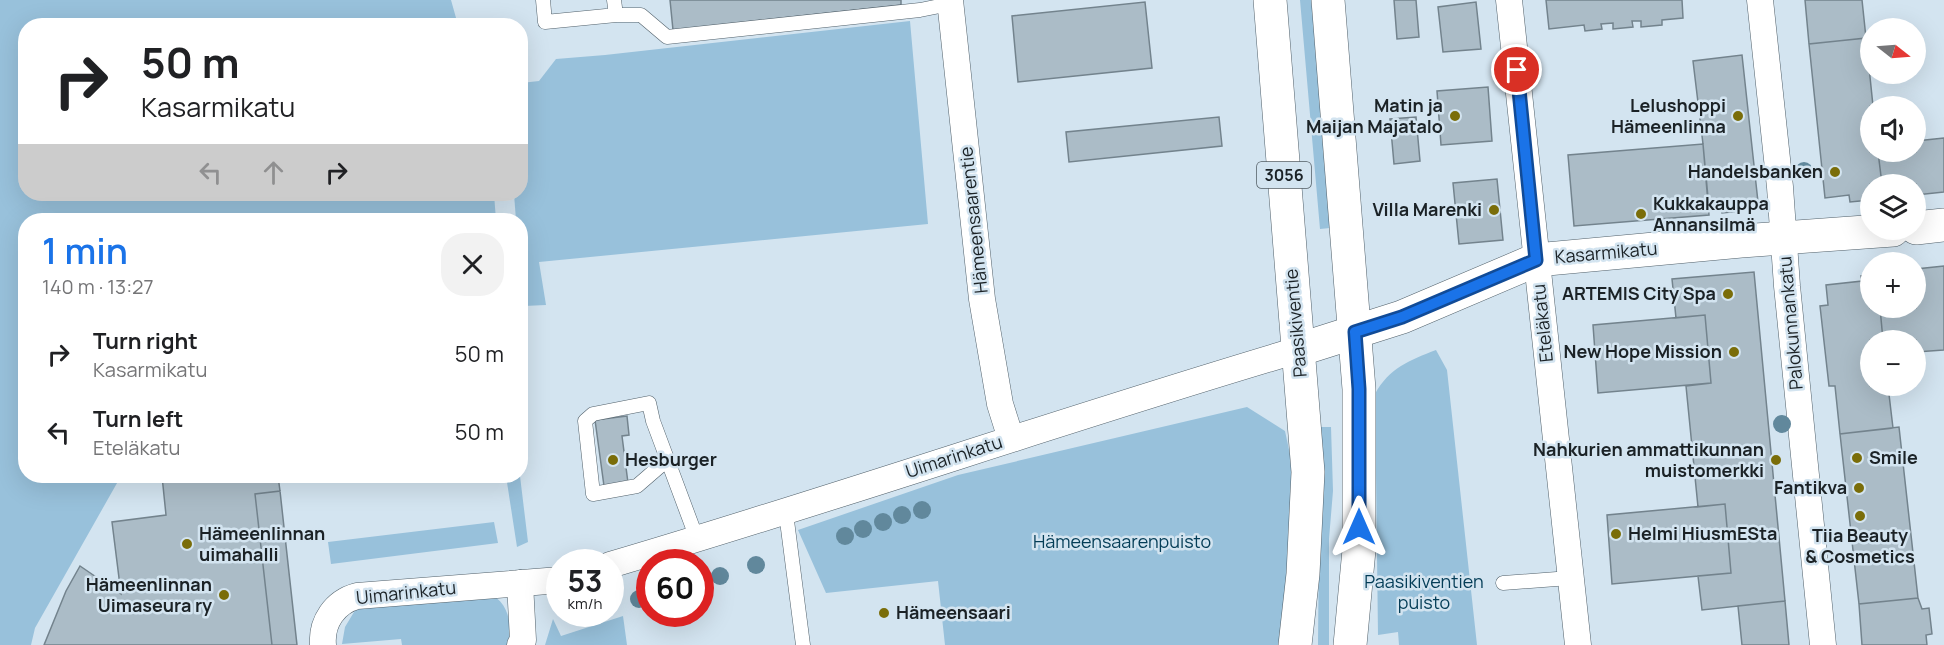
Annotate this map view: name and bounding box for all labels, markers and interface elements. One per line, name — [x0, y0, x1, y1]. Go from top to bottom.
north arrow — [1860, 18, 1926, 84]
map controls — [1860, 18, 1926, 396]
text: 50 m — [141, 33, 239, 91]
icon: right — [42, 42, 120, 120]
pin — [1491, 44, 1542, 95]
icon: arrive — [1500, 53, 1533, 86]
text: Kasarmikatu — [141, 88, 295, 125]
place label: Matin ja Maijan Majatalo — [1306, 93, 1443, 138]
place label: Lelushoppi Hämeenlinna — [1611, 93, 1726, 138]
button: sound — [1860, 96, 1926, 162]
marker: Matin ja Maijan Majatalo — [1448, 109, 1462, 123]
marker: Lelushoppi Hämeenlinna — [1731, 109, 1745, 123]
street label: Hämeensaarentie — [953, 145, 993, 295]
icon: left — [194, 156, 227, 189]
icon: ahead — [257, 156, 290, 189]
icon: right — [320, 156, 353, 189]
place label: Handelsbanken — [1688, 159, 1823, 183]
road number: 3056 — [1257, 162, 1311, 188]
marker: Handelsbanken — [1828, 165, 1842, 179]
button: layers — [1860, 174, 1926, 240]
place label: Kukkakauppa Annansilmä — [1653, 191, 1769, 236]
place label: Villa Marenki — [1372, 197, 1482, 221]
marker: Villa Marenki — [1487, 203, 1501, 217]
marker: Kukkakauppa Annansilmä — [1634, 207, 1648, 221]
text: 1 min — [42, 226, 128, 275]
button: close — [441, 233, 504, 296]
street label: Kasarmikatu — [1554, 236, 1658, 268]
button: + — [1860, 252, 1926, 318]
street label: Palokunnankatu — [1772, 255, 1808, 391]
street label: Paasikiventie — [1278, 268, 1312, 378]
text: 140 m · 13:27 — [42, 273, 154, 300]
place label: ARTEMIS City Spa — [1562, 281, 1716, 305]
street label: Eteläkatu — [1526, 283, 1558, 363]
marker: ARTEMIS City Spa — [1721, 287, 1735, 301]
text: Turn right — [93, 326, 198, 356]
button: − — [1860, 330, 1926, 396]
icon: right — [42, 338, 75, 371]
text: 50 m — [455, 339, 504, 369]
place label: New Hope Mission — [1564, 339, 1722, 363]
marker: New Hope Mission — [1727, 345, 1741, 359]
text: Kasarmikatu — [93, 356, 207, 383]
text: Turn left — [93, 404, 183, 434]
icon: left — [42, 416, 75, 449]
text: 50 m — [455, 417, 504, 447]
street label: Uimarinkatu — [902, 429, 1005, 483]
text: Eteläkatu — [93, 434, 180, 461]
place label: Nahkurien ammattikunnan muistomerkki — [1533, 437, 1764, 482]
place label: Smile — [1869, 445, 1918, 469]
place label: Hesburger — [625, 447, 717, 471]
marker: Smile — [1850, 451, 1864, 465]
marker: Hesburger — [606, 453, 620, 467]
marker: Nahkurien ammattikunnan muistomerkki — [1769, 453, 1783, 467]
place label: Fantikva — [1774, 475, 1847, 499]
marker: Fantikva — [1852, 481, 1866, 495]
position arrow — [1327, 495, 1391, 559]
marker: Tiia Beauty & Cosmetics — [1853, 509, 1867, 523]
place label: Hämeenlinnan uimahalli — [199, 521, 325, 566]
place label: Helmi HiusmESta — [1628, 521, 1777, 545]
place label: Tiia Beauty & Cosmetics — [1805, 523, 1915, 568]
marker: Helmi HiusmESta — [1609, 527, 1623, 541]
park label: Hämeensaarenpuisto — [1033, 529, 1211, 553]
marker: Hämeenlinnan uimahalli — [180, 537, 194, 551]
speed limit sign: 60 — [636, 549, 714, 627]
text: 53 — [567, 560, 603, 601]
park label: Paasikiventien puisto — [1364, 569, 1484, 614]
place label: Hämeenlinnan Uimaseura ry — [86, 572, 212, 617]
street label: Uimarinkatu — [355, 575, 457, 609]
marker: Hämeenlinnan Uimaseura ry — [217, 588, 231, 602]
text: km/h — [568, 593, 602, 614]
place label: Hämeensaari — [896, 600, 1011, 624]
marker: Hämeensaari — [877, 606, 891, 620]

